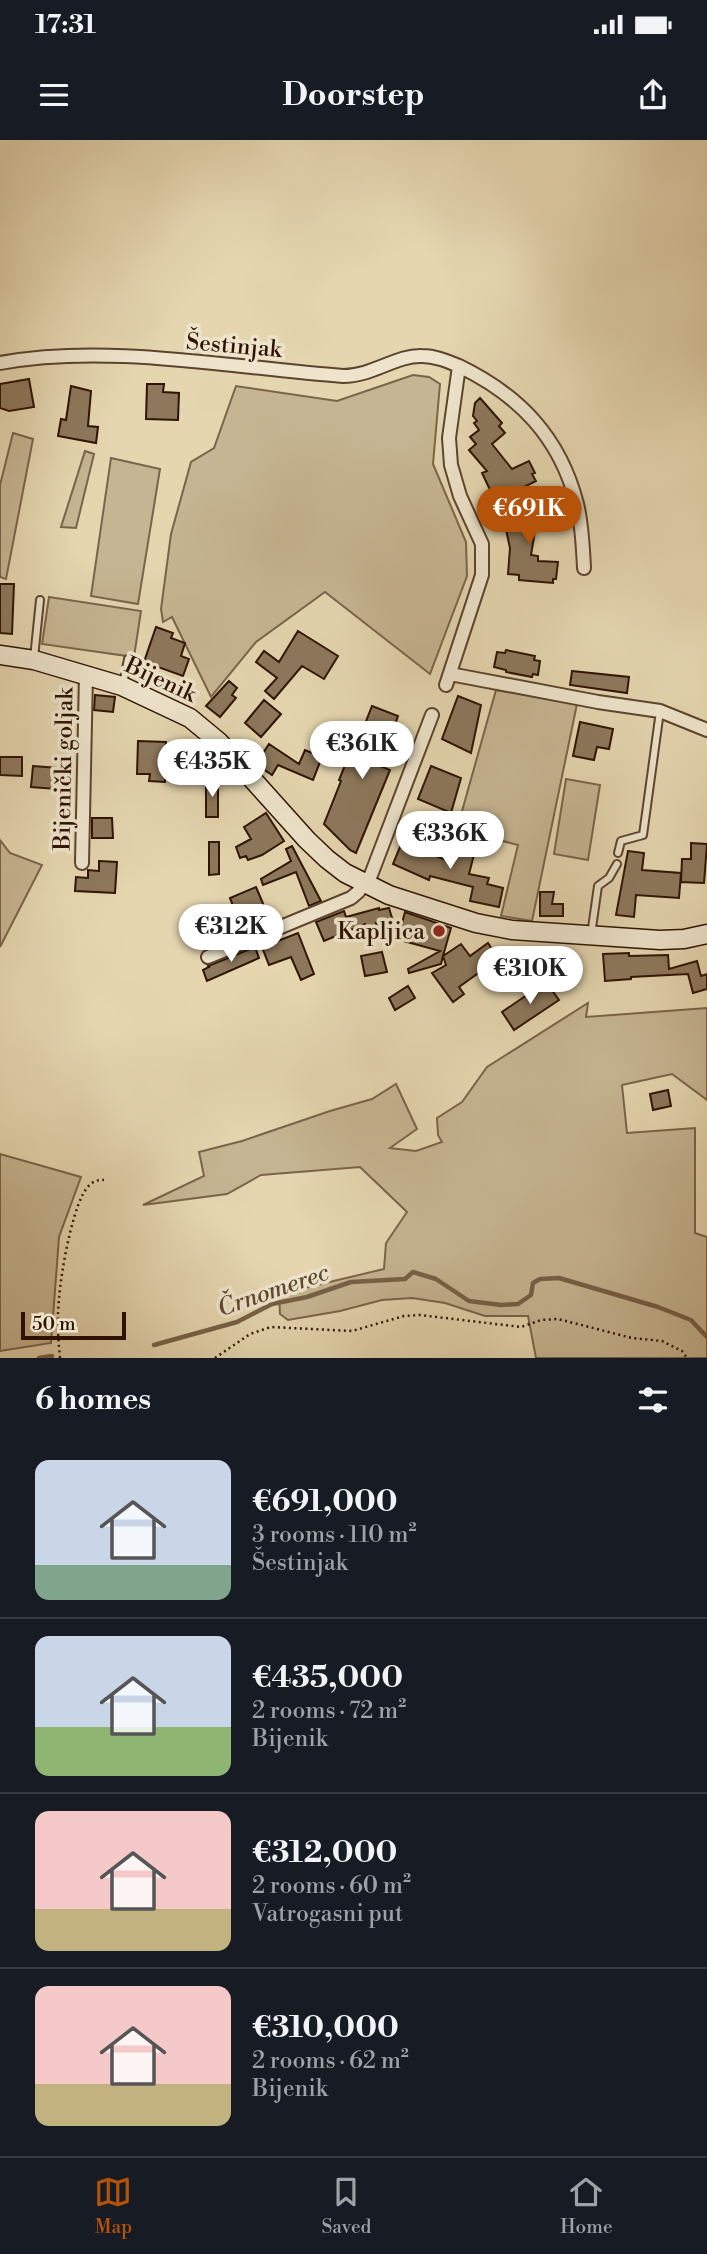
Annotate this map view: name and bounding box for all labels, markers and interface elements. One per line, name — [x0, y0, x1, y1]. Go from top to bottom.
text: 17:31 — [35, 9, 96, 41]
text: Doorstep — [282, 75, 425, 115]
icon: menu — [35, 76, 73, 114]
icon: share — [634, 76, 672, 114]
street label: Šestinjak — [185, 325, 284, 364]
pin: €691K — [480, 486, 578, 546]
text: €691K — [493, 495, 565, 523]
street label: Bijenik — [119, 651, 202, 709]
street label: Bijenički goljak — [49, 686, 79, 852]
pin: €361K — [313, 722, 411, 781]
text: €361K — [326, 730, 398, 758]
pin: €435K — [163, 740, 261, 799]
text: €435K — [173, 748, 251, 776]
pin: €336K — [401, 812, 499, 871]
text: €336K — [412, 820, 488, 848]
pin: €312K — [182, 904, 280, 964]
text: €312K — [195, 913, 267, 941]
place label: Kapljica — [337, 918, 425, 946]
marker: Kapljica — [431, 923, 447, 939]
pin: €310K — [481, 946, 579, 1006]
text: €310K — [493, 955, 567, 983]
water label: Črnomerec — [213, 1256, 334, 1324]
scale bar — [21, 1309, 126, 1341]
text: 50 m — [32, 1312, 76, 1336]
text: 6 homes — [35, 1381, 151, 1419]
icon: filters — [634, 1381, 672, 1419]
text: €691,000 — [252, 1483, 398, 1521]
icon: home — [91, 1488, 175, 1572]
text: 3 rooms · 110 m² — [252, 1521, 416, 1549]
text: Šestinjak — [252, 1549, 348, 1577]
text: €435,000 — [252, 1659, 403, 1697]
icon: home — [91, 1664, 175, 1748]
text: 2 rooms · 72 m² — [252, 1697, 406, 1725]
text: Bijenik — [252, 1725, 328, 1753]
text: €312,000 — [252, 1834, 397, 1872]
icon: home — [91, 1839, 175, 1923]
text: 2 rooms · 60 m² — [252, 1872, 411, 1900]
text: Vatrogasni put — [252, 1900, 403, 1928]
text: €310,000 — [252, 2009, 399, 2047]
icon: home — [91, 2014, 175, 2098]
text: 2 rooms · 62 m² — [252, 2047, 409, 2075]
text: Bijenik — [252, 2075, 328, 2103]
tab: Map — [94, 2173, 132, 2239]
tab: Saved — [321, 2173, 371, 2239]
tab: Home — [560, 2173, 612, 2239]

